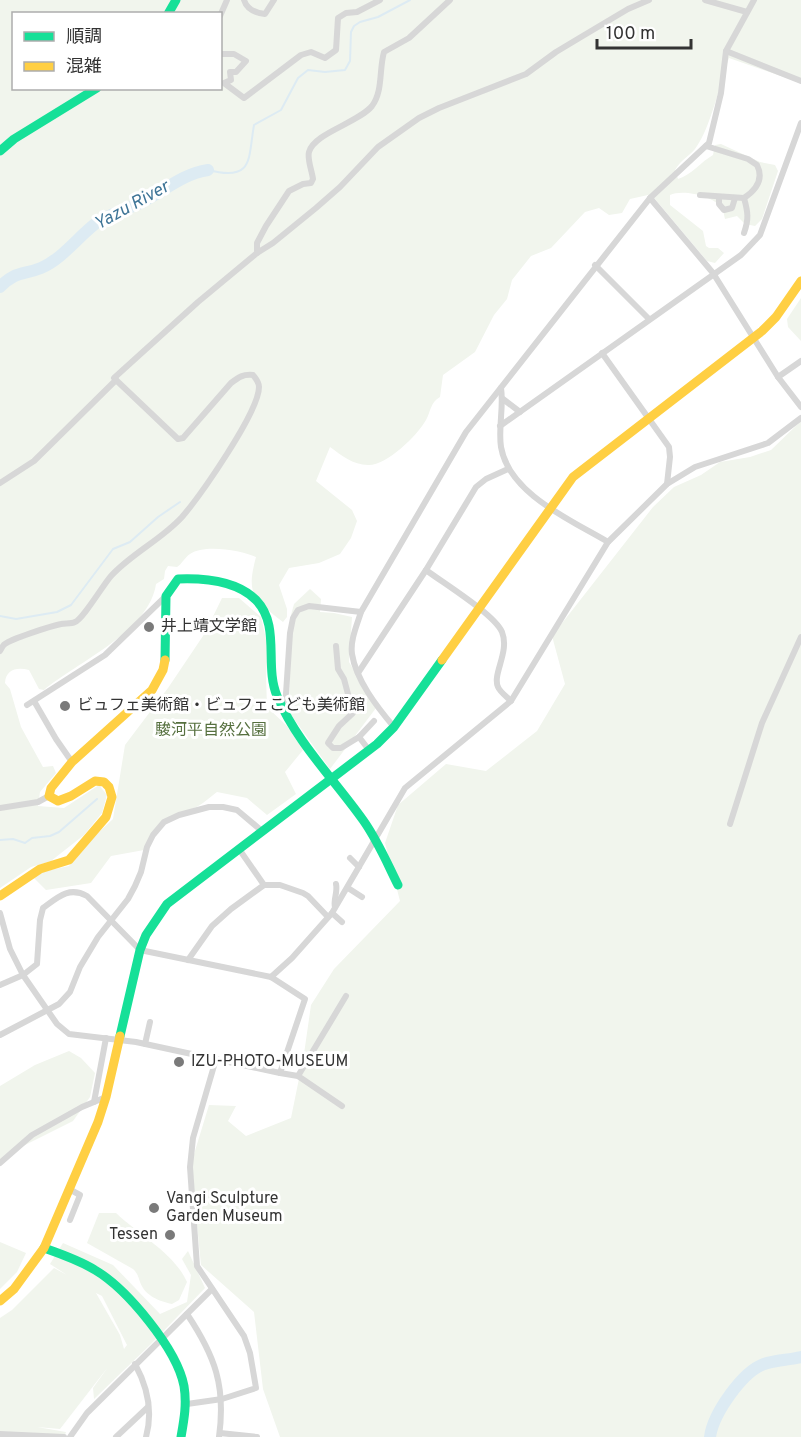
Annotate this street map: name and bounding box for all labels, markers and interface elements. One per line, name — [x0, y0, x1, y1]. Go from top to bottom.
legend — [12, 12, 222, 90]
scale bar — [597, 12, 692, 50]
text: 100 m — [606, 23, 655, 46]
text: 順調 — [66, 26, 102, 49]
text: 混雑 — [66, 56, 102, 79]
water label: Yazu River — [90, 175, 175, 236]
place label: 井上靖文学館 — [161, 617, 257, 637]
marker: 井上靖文学館 — [142, 620, 156, 634]
place label: ビュフェ美術館・ビュフェこども美術館 — [77, 696, 365, 716]
marker: ビュフェ美術館・ビュフェこども美術館 — [58, 699, 72, 713]
park label: 駿河平自然公園 — [155, 721, 267, 741]
place label: IZU-PHOTO-MUSEUM — [191, 1052, 348, 1072]
marker: IZU-PHOTO-MUSEUM — [172, 1055, 186, 1069]
place label: Vangi Sculpture Garden Museum — [166, 1189, 282, 1227]
marker: Vangi Sculpture Garden Museum — [147, 1201, 161, 1215]
place label: Tessen — [109, 1225, 158, 1245]
marker: Tessen — [163, 1228, 177, 1242]

